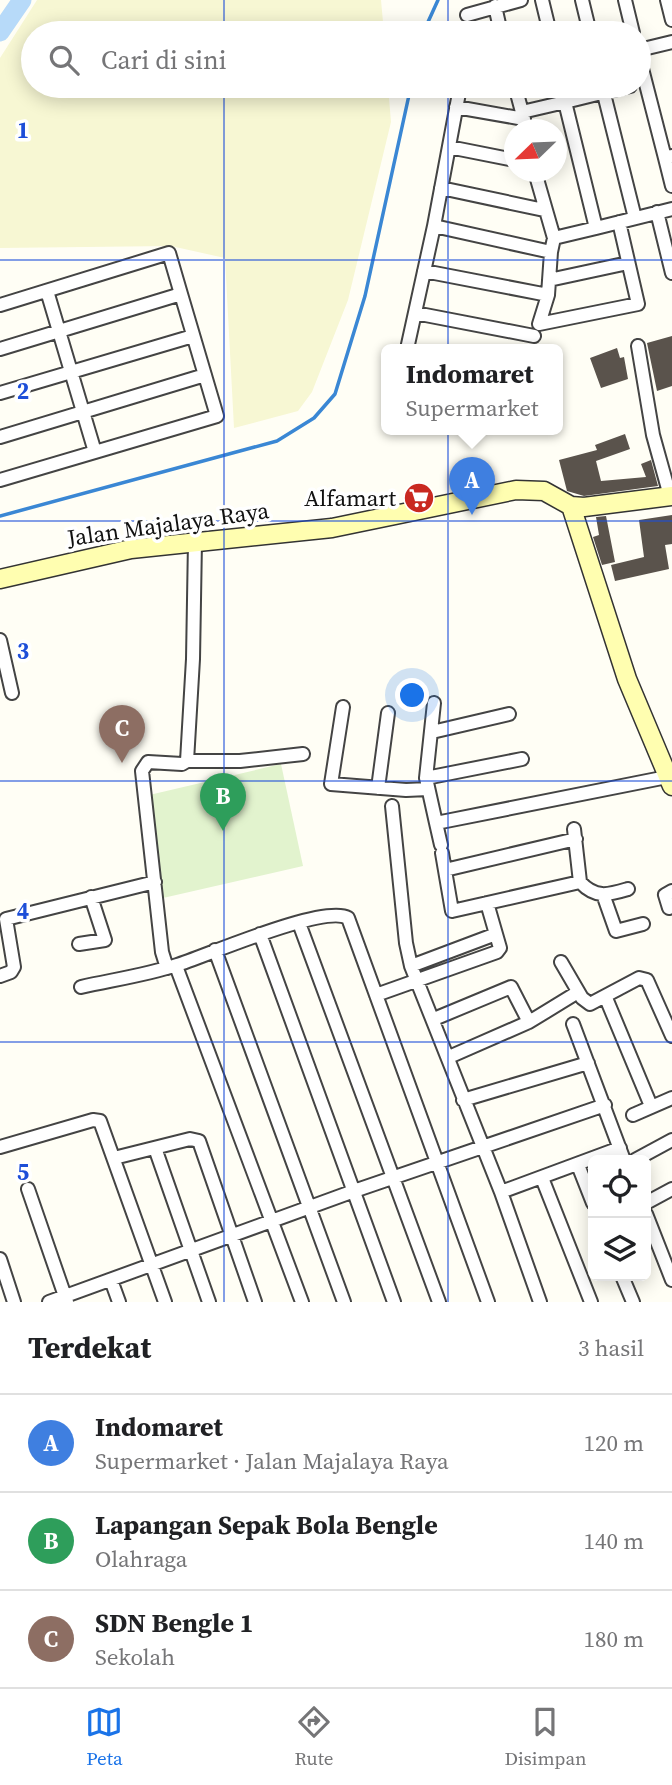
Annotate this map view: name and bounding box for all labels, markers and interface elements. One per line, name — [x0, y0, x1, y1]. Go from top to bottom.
search box — [21, 21, 651, 98]
icon: search — [45, 41, 83, 79]
text: Cari di sini — [101, 42, 226, 78]
text: 1 — [17, 114, 29, 146]
north arrow — [504, 119, 567, 182]
popup — [381, 344, 563, 435]
text: Indomaret — [406, 356, 534, 392]
text: 2 — [17, 375, 29, 407]
text: Supermarket — [406, 392, 538, 424]
pin: A — [449, 457, 495, 515]
supermarket icon: Alfamart — [402, 481, 436, 515]
place label: Alfamart — [304, 482, 397, 514]
street label: Jalan Majalaya Raya — [64, 494, 271, 554]
text: 3 — [17, 635, 29, 667]
your location — [395, 678, 429, 712]
pin: C — [99, 705, 145, 763]
pin: B — [200, 773, 246, 831]
text: 4 — [17, 895, 29, 927]
map controls — [588, 1155, 651, 1281]
button: locate — [588, 1155, 651, 1218]
text: 5 — [17, 1156, 29, 1188]
button: layers — [588, 1218, 651, 1281]
text: Terdekat — [28, 1327, 151, 1368]
text: 3 hasil — [578, 1332, 644, 1364]
text: Indomaret — [95, 1409, 223, 1445]
text: A — [43, 1427, 59, 1459]
text: 120 m — [583, 1427, 644, 1459]
text: Supermarket · Jalan Majalaya Raya — [95, 1445, 449, 1477]
text: Lapangan Sepak Bola Bengle — [95, 1507, 438, 1543]
text: B — [44, 1525, 58, 1557]
text: 140 m — [583, 1525, 644, 1557]
text: Olahraga — [95, 1543, 188, 1575]
text: SDN Bengle 1 — [95, 1605, 254, 1641]
text: C — [44, 1623, 58, 1655]
text: 180 m — [583, 1623, 644, 1655]
text: Sekolah — [95, 1641, 175, 1673]
tab: Peta — [85, 1703, 123, 1771]
tab: Rute — [294, 1703, 334, 1771]
tab: Disimpan — [504, 1703, 587, 1771]

